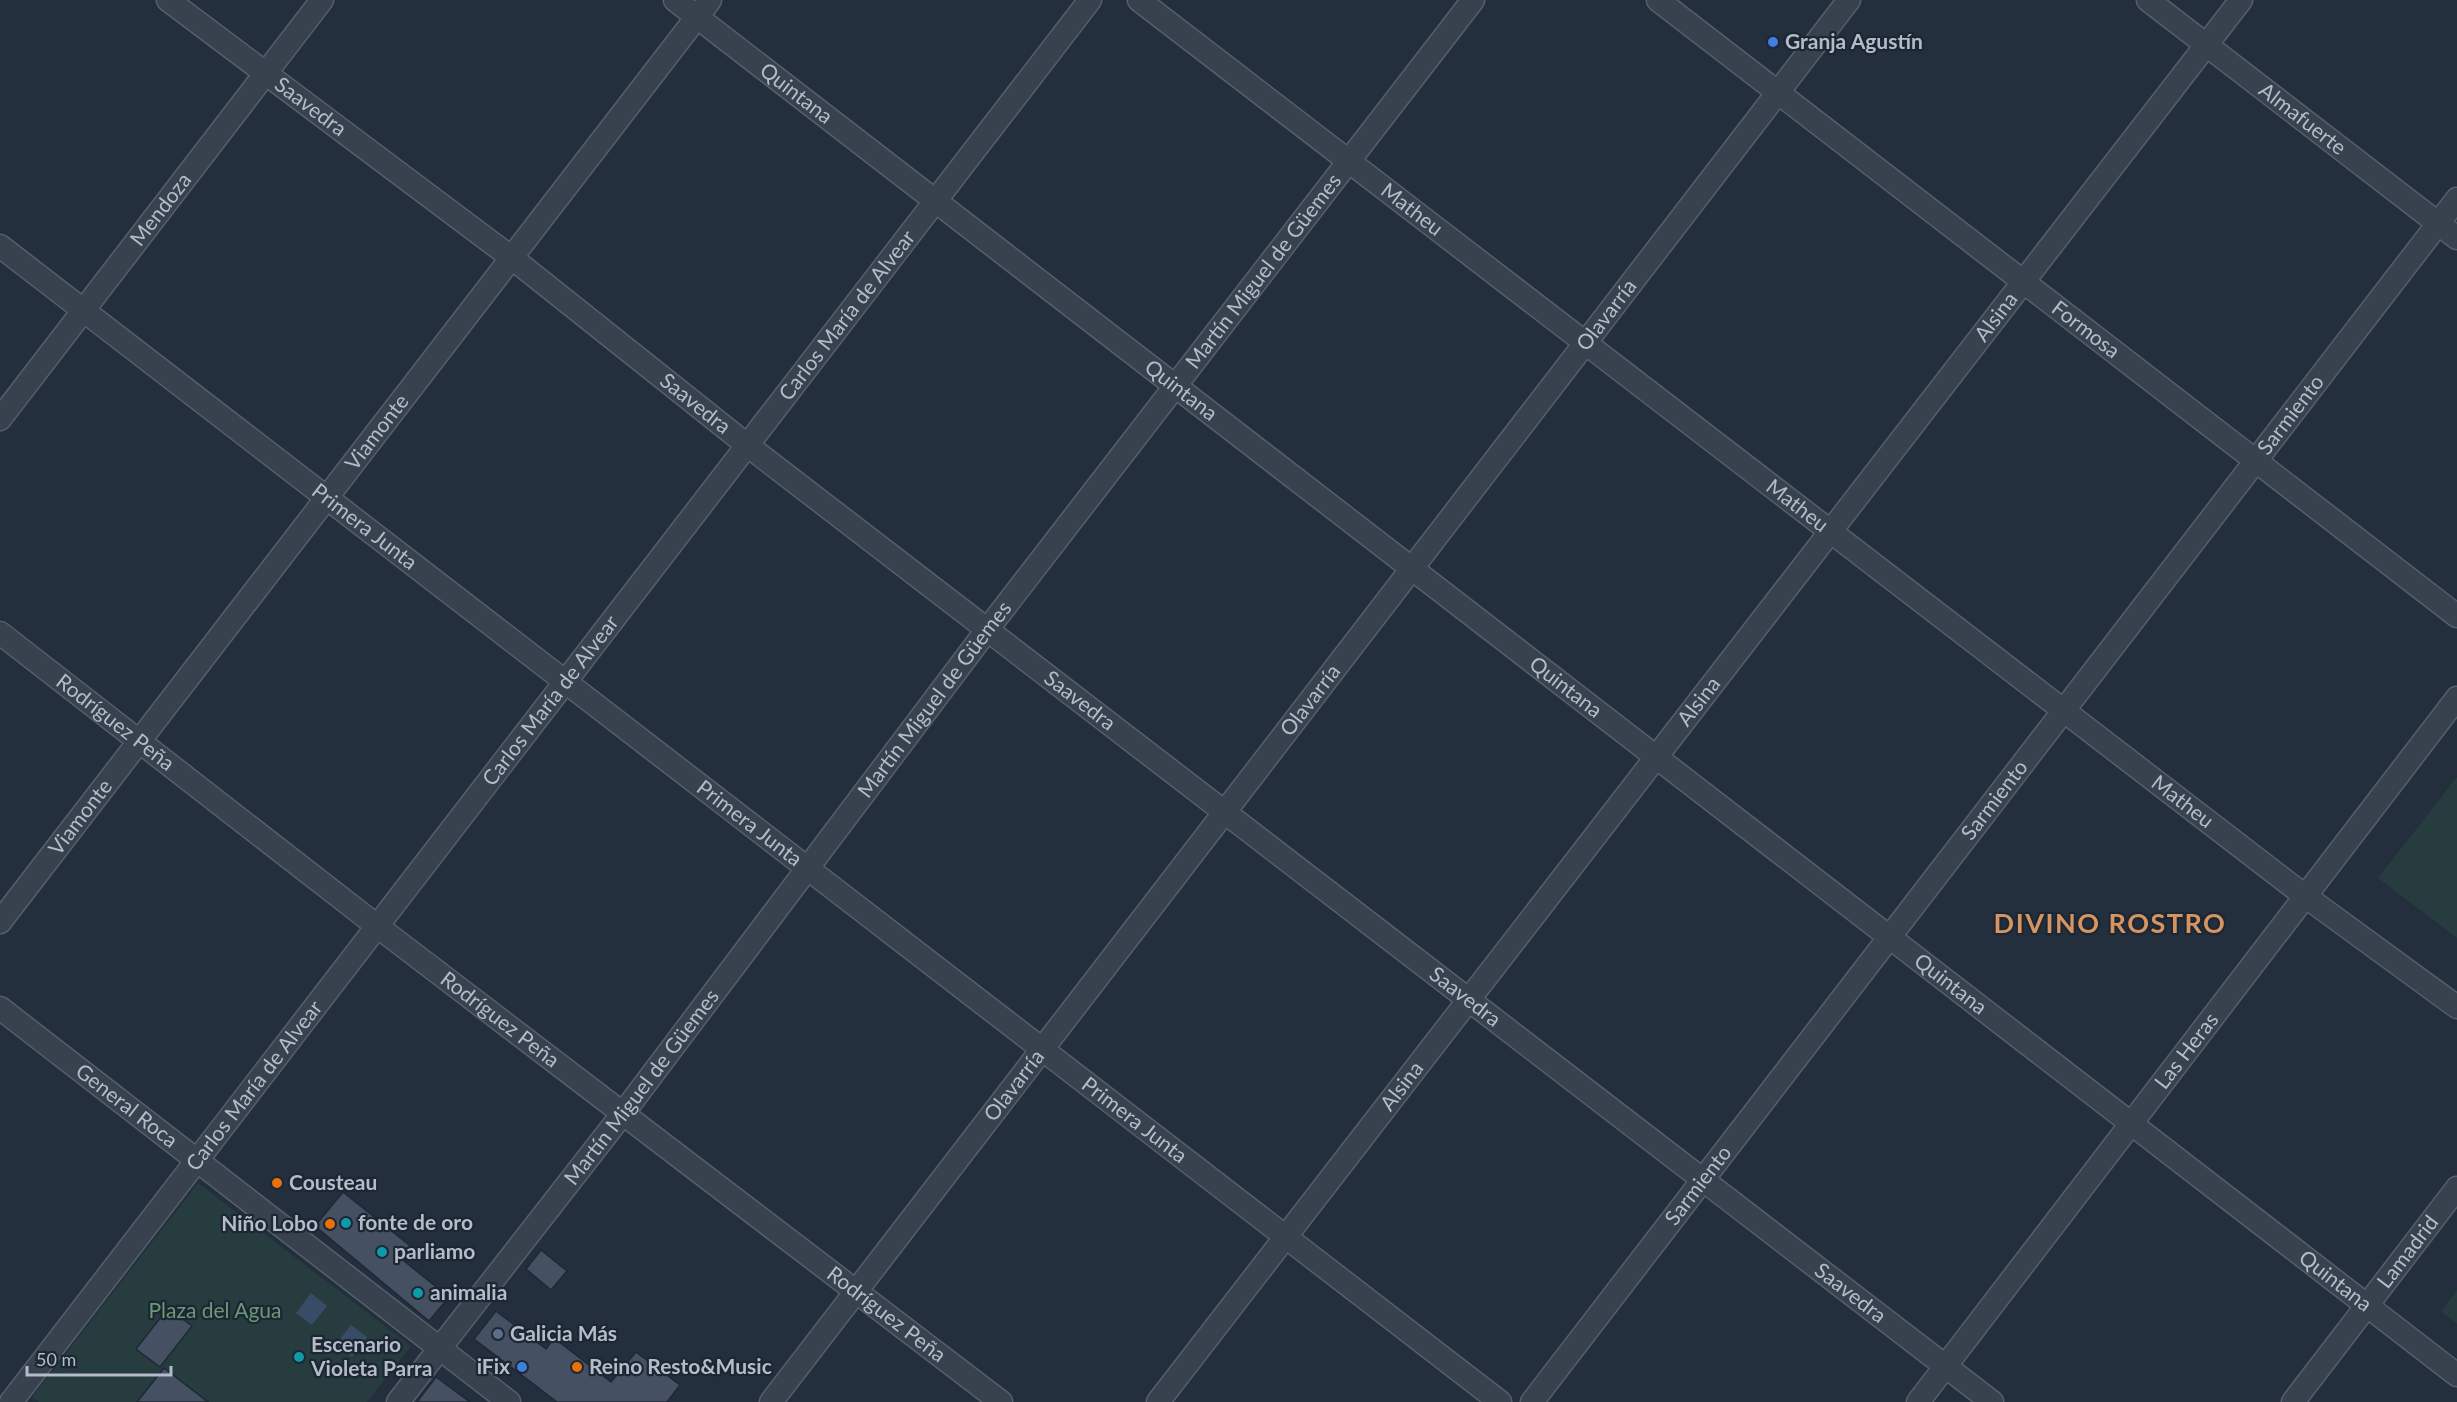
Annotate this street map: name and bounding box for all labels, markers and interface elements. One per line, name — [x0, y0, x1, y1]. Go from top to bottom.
place label: Granja Agustín — [1785, 28, 1923, 53]
marker: Granja Agustín — [1766, 35, 1780, 49]
street label: Quintana — [756, 56, 838, 128]
street label: Saavedra — [271, 71, 352, 141]
street label: Almafuerte — [2255, 76, 2352, 159]
street label: Mendoza — [124, 167, 196, 250]
street label: Martín Miguel de Güemes — [1179, 168, 1346, 373]
street label: Matheu — [1377, 177, 1449, 240]
street label: Carlos María de Alvear — [773, 224, 920, 405]
street label: Olavarría — [1570, 273, 1641, 355]
street label: Alsina — [1968, 287, 2022, 346]
street label: Formosa — [2048, 294, 2126, 363]
street label: Quintana — [1140, 353, 1223, 425]
street label: Saavedra — [656, 367, 736, 438]
street label: Sarmiento — [2251, 369, 2328, 459]
street label: Viamonte — [339, 389, 413, 474]
street label: Matheu — [1762, 473, 1834, 536]
street label: Primera Junta — [308, 477, 423, 574]
street label: Martín Miguel de Güemes — [851, 596, 1016, 802]
street label: Carlos María de Alvear — [476, 609, 623, 790]
street label: Quintana — [1525, 650, 1608, 722]
street label: Olavarría — [1274, 659, 1345, 740]
street label: Saavedra — [1040, 664, 1121, 735]
street label: Rodríguez Peña — [52, 668, 180, 775]
street label: Alsina — [1671, 671, 1725, 730]
street label: Sarmiento — [1955, 755, 2032, 844]
street label: Matheu — [2147, 769, 2219, 832]
street label: Viamonte — [42, 774, 116, 859]
street label: Primera Junta — [693, 774, 808, 871]
district label: DIVINO ROSTRO — [1994, 906, 2226, 939]
street label: Quintana — [1910, 947, 1993, 1019]
street label: Saavedra — [1425, 960, 1507, 1031]
street label: Rodríguez Peña — [436, 965, 565, 1072]
street label: Martín Miguel de Güemes — [558, 984, 723, 1189]
street label: Carlos María de Alvear — [180, 995, 327, 1175]
street label: Las Heras — [2148, 1007, 2223, 1093]
street label: Olavarría — [978, 1044, 1048, 1126]
street label: Alsina — [1374, 1056, 1428, 1115]
street label: General Roca — [71, 1057, 183, 1152]
street label: Primera Junta — [1078, 1071, 1193, 1167]
street label: Sarmiento — [1659, 1140, 1736, 1229]
place label: Cousteau — [289, 1169, 377, 1194]
marker: Cousteau — [270, 1176, 284, 1190]
place label: fonte de oro — [358, 1209, 473, 1234]
place label: Niño Lobo — [221, 1210, 318, 1235]
street label: Lamadrid — [2371, 1210, 2443, 1292]
marker: fonte de oro — [339, 1216, 353, 1230]
marker: Niño Lobo — [323, 1217, 337, 1231]
place label: parliamo — [394, 1238, 475, 1263]
street label: Quintana — [2295, 1244, 2377, 1316]
marker: parliamo — [375, 1245, 389, 1259]
street label: Saavedra — [1811, 1257, 1892, 1327]
street label: Rodríguez Peña — [823, 1260, 952, 1367]
place label: animalia — [430, 1279, 507, 1304]
marker: animalia — [411, 1286, 425, 1300]
park label: Plaza del Agua — [148, 1297, 282, 1322]
place label: Galicia Más — [510, 1320, 617, 1345]
marker: Galicia Más — [491, 1327, 505, 1341]
place label: Escenario Violeta Parra — [310, 1331, 432, 1380]
scale bar — [27, 1339, 171, 1377]
text: 50 m — [36, 1348, 76, 1370]
marker: Escenario Violeta Parra — [292, 1350, 306, 1364]
place label: iFix — [477, 1353, 510, 1378]
place label: Reino Resto&Music — [589, 1353, 772, 1378]
marker: iFix — [515, 1360, 529, 1374]
marker: Reino Resto&Music — [570, 1360, 584, 1374]

